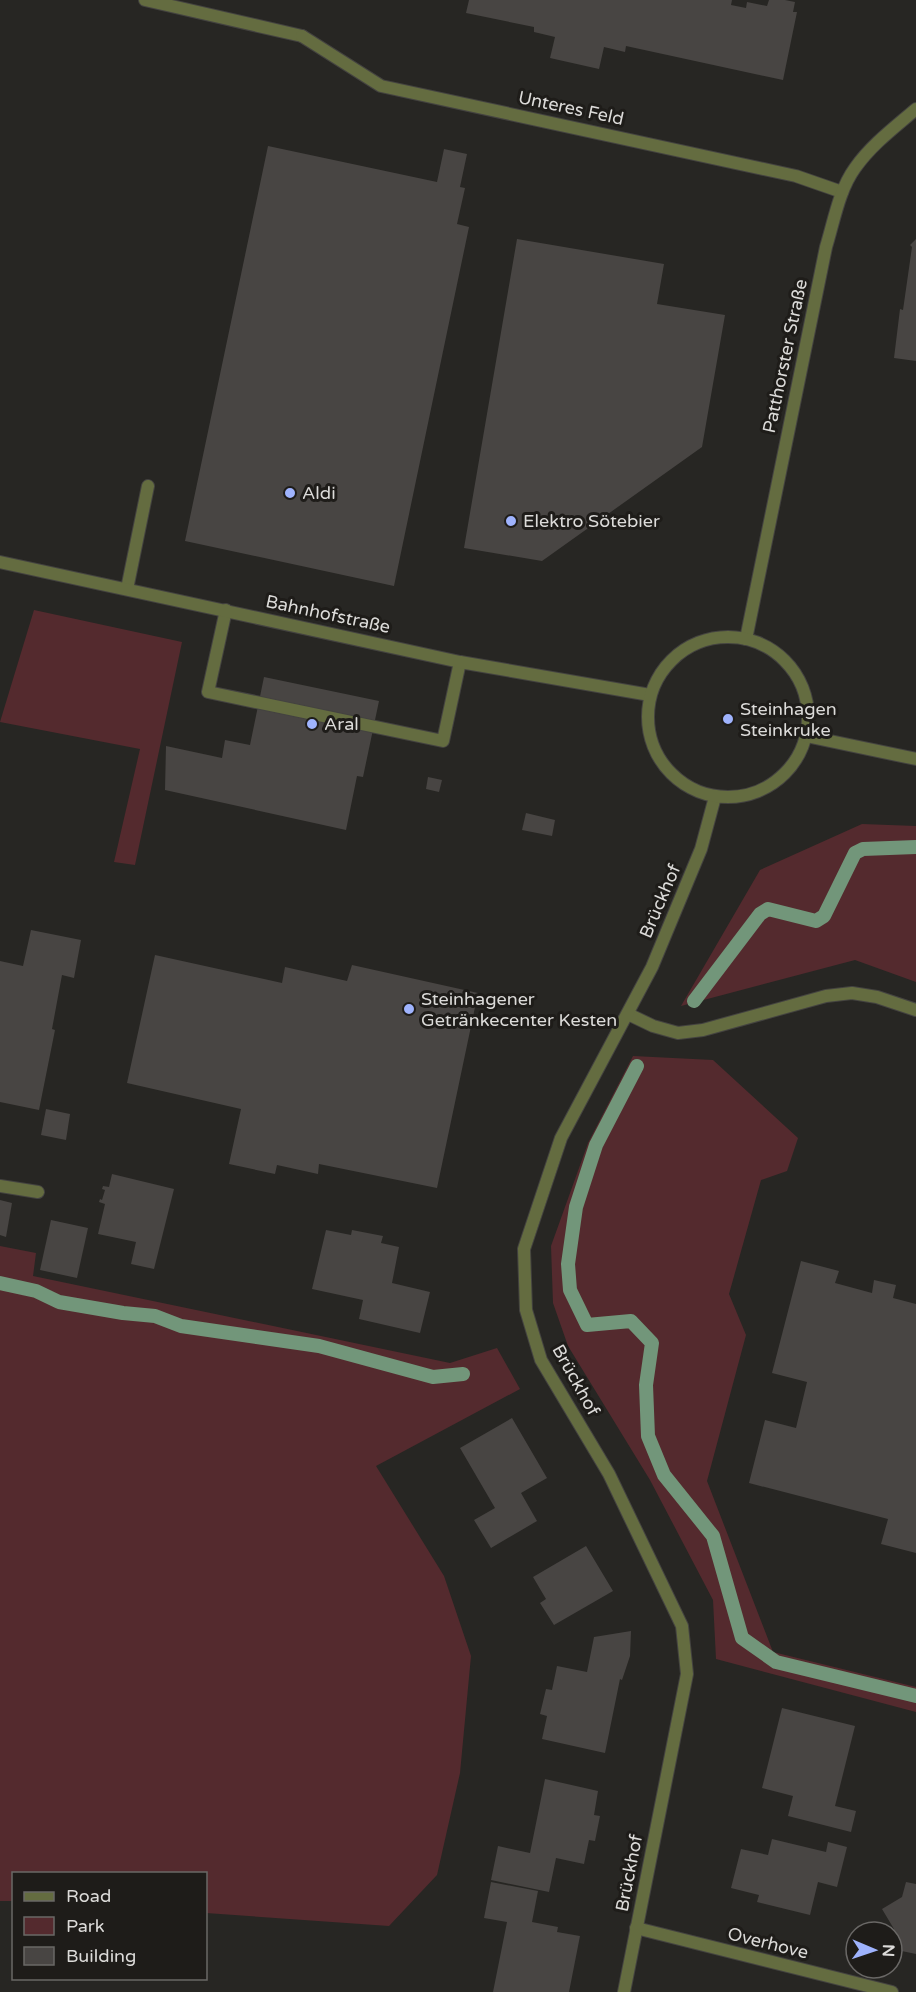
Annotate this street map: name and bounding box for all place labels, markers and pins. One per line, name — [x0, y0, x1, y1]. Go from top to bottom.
place label: Aldi — [302, 482, 336, 504]
marker: Aldi — [283, 486, 297, 500]
place label: Elektro Sötebier — [523, 510, 660, 532]
marker: Elektro Sötebier — [504, 514, 518, 528]
place label: Steinhagen Steinkruke — [740, 698, 837, 741]
marker: Steinhagen Steinkruke — [721, 712, 735, 726]
place label: Aral — [324, 713, 359, 735]
marker: Aral — [305, 717, 319, 731]
place label: Steinhagener Getränkecenter Kesten — [421, 988, 617, 1031]
marker: Steinhagener Getränkecenter Kesten — [402, 1002, 416, 1016]

